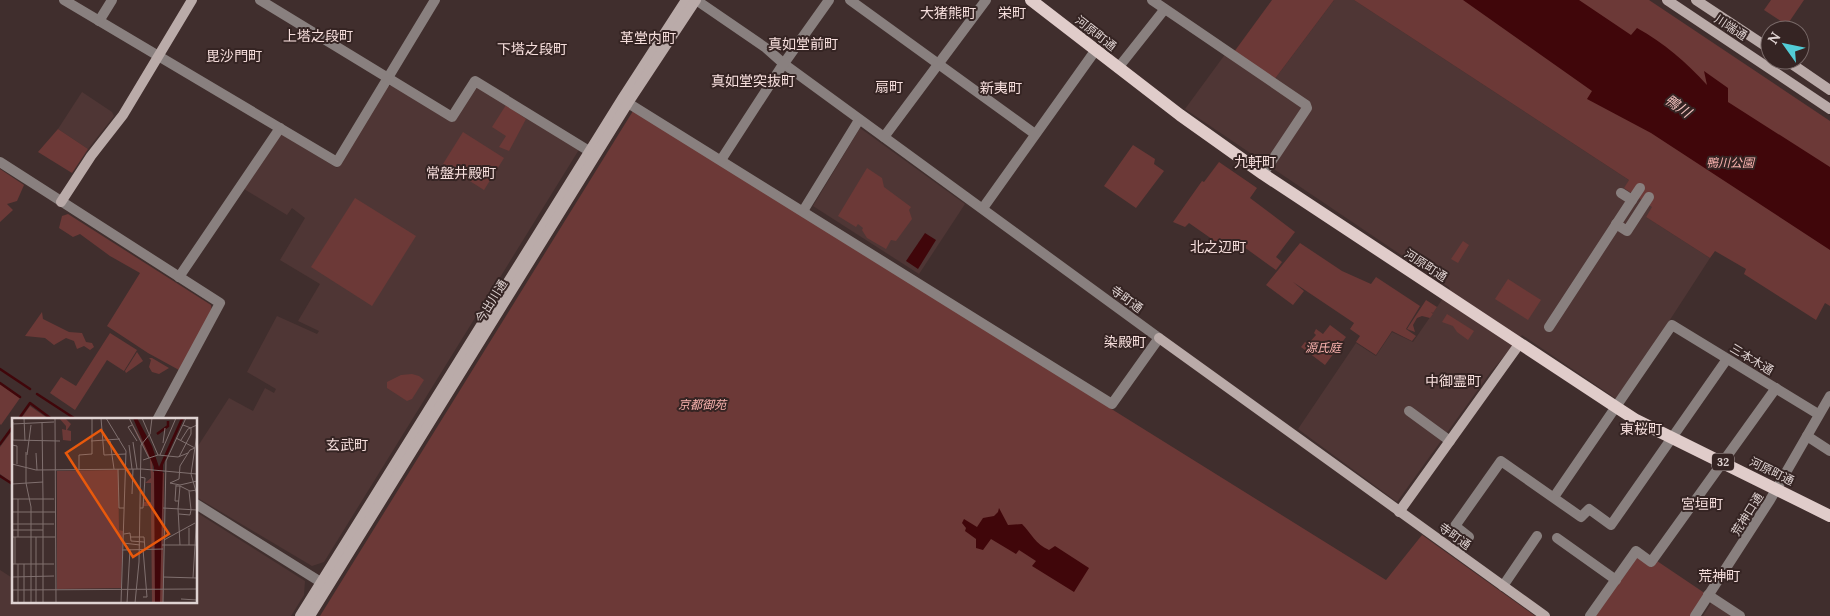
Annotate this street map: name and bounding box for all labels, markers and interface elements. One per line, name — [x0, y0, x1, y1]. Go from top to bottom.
district label: 大猪熊町 — [920, 4, 976, 22]
district label: 栄町 — [998, 4, 1026, 22]
street label: 川端通 — [1712, 11, 1750, 43]
street label: 河原町通 — [1072, 12, 1120, 54]
north arrow — [1760, 20, 1810, 70]
district label: 上塔之段町 — [283, 27, 353, 45]
text: N — [1764, 28, 1785, 47]
district label: 革堂内町 — [620, 29, 676, 47]
district label: 真如堂前町 — [768, 35, 838, 53]
district label: 下塔之段町 — [497, 40, 567, 58]
district label: 毘沙門町 — [206, 47, 262, 65]
district label: 真如堂突抜町 — [711, 72, 795, 90]
district label: 扇町 — [875, 78, 903, 96]
district label: 新夷町 — [980, 79, 1022, 97]
water label: 鴨川 — [1661, 91, 1696, 123]
district label: 九軒町 — [1234, 153, 1276, 171]
park label: 鴨川公園 — [1706, 155, 1756, 170]
district label: 常盤井殿町 — [426, 164, 496, 182]
district label: 北之辺町 — [1190, 238, 1246, 256]
street label: 河原町通 — [1402, 246, 1450, 284]
street label: 今出川通 — [472, 277, 510, 325]
street label: 寺町通 — [1108, 282, 1146, 316]
district label: 染殿町 — [1104, 333, 1146, 351]
park label: 源氏庭 — [1305, 340, 1343, 355]
street label: 三本木通 — [1728, 340, 1776, 378]
district label: 中御霊町 — [1425, 372, 1481, 390]
park label: 京都御苑 — [678, 397, 728, 412]
inset map — [12, 418, 198, 604]
district label: 東桜町 — [1620, 420, 1662, 438]
district label: 玄武町 — [326, 436, 368, 454]
road number: 32 — [1712, 454, 1734, 471]
street label: 河原町通 — [1747, 454, 1797, 488]
street label: 荒神口通 — [1728, 490, 1766, 538]
district label: 宮垣町 — [1681, 495, 1723, 513]
street label: 寺町通 — [1436, 520, 1474, 552]
district label: 荒神町 — [1698, 567, 1740, 585]

